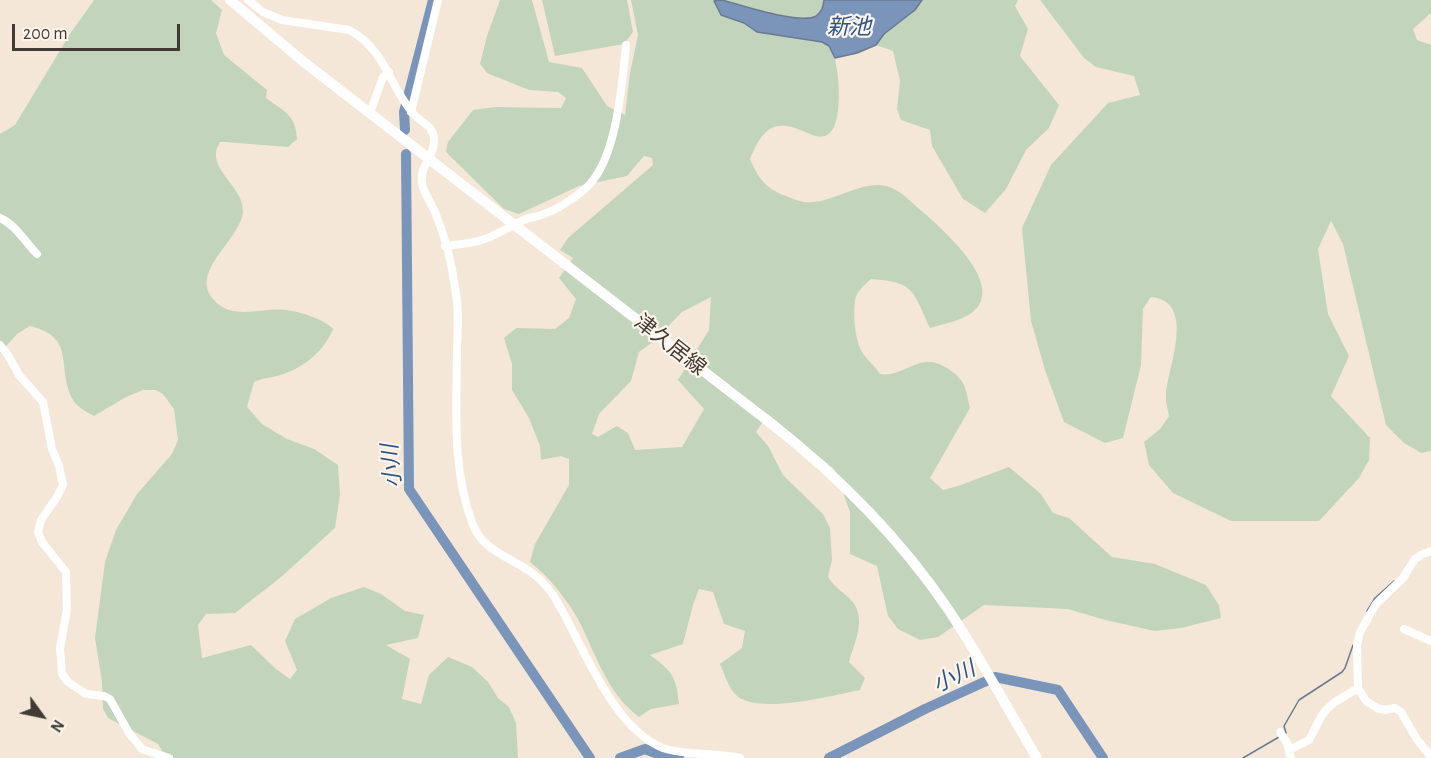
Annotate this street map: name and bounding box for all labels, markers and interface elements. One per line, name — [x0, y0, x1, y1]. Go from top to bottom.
scale bar — [15, 12, 183, 50]
water label: 新池 — [827, 14, 871, 40]
text: 200 m — [23, 25, 68, 43]
street label: 津久居線 — [629, 309, 711, 381]
water label: 小川 — [377, 443, 407, 489]
water label: 小川 — [928, 655, 980, 699]
north arrow — [12, 686, 72, 746]
text: N — [47, 717, 67, 735]

